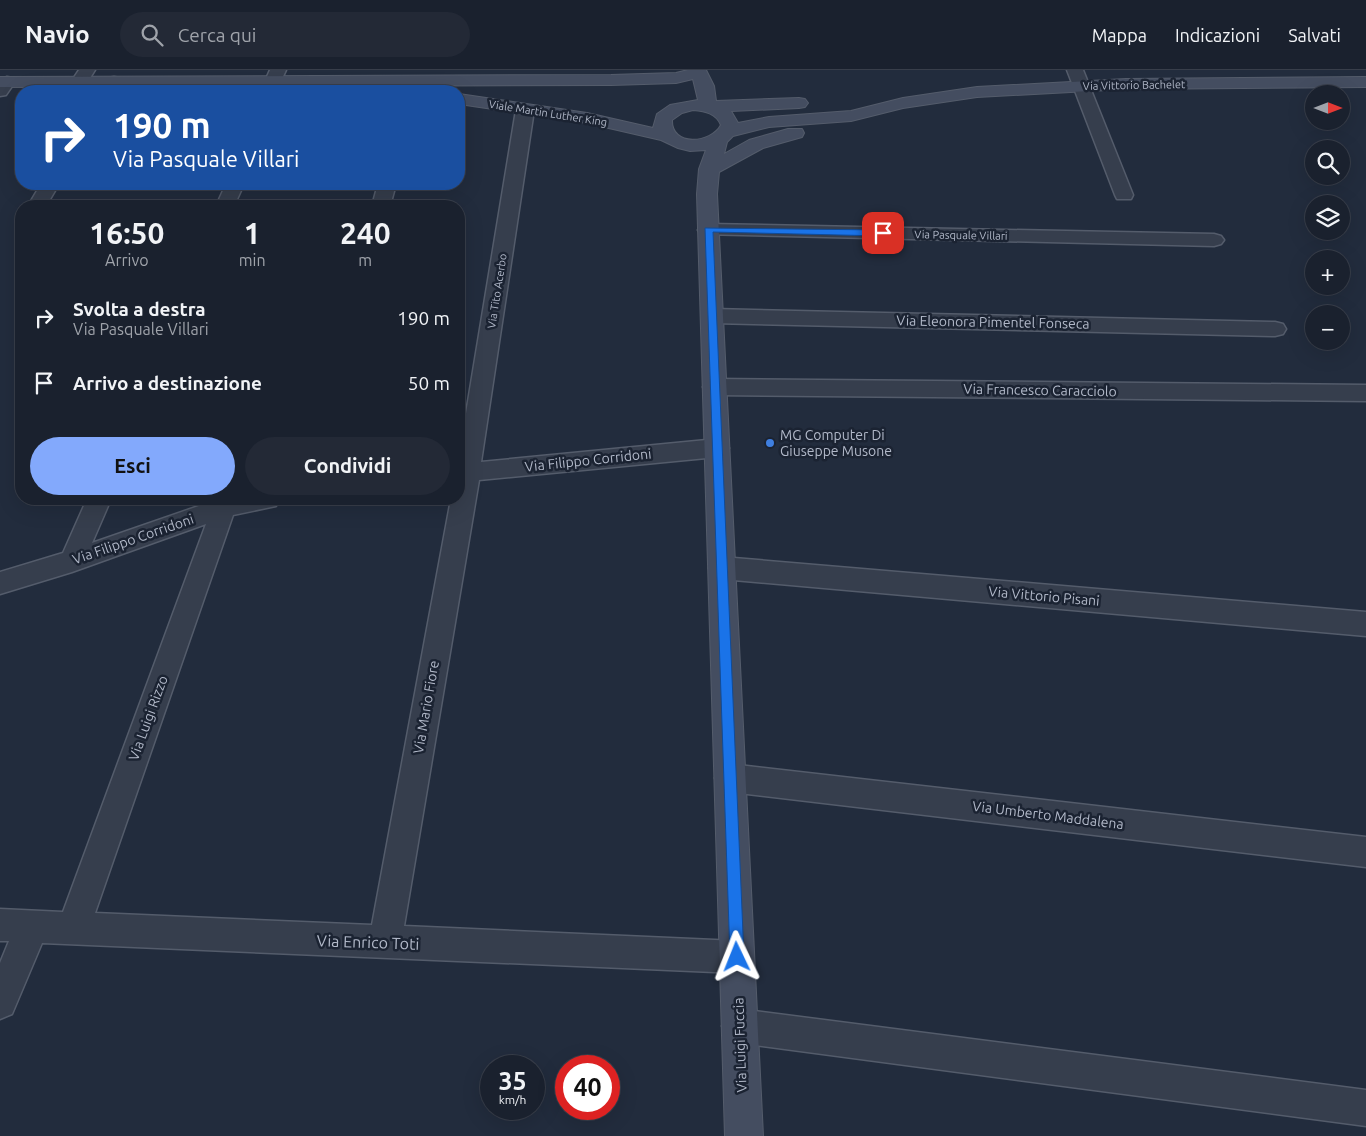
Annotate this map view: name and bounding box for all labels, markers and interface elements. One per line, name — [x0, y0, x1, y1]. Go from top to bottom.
search box — [120, 12, 470, 57]
text: Navio — [25, 21, 90, 48]
icon: search — [138, 21, 166, 49]
text: Cerca qui — [178, 24, 256, 46]
text: Mappa — [1092, 25, 1147, 45]
text: Indicazioni — [1175, 25, 1260, 45]
text: Salvati — [1288, 25, 1341, 45]
street label: Via Vittorio Bachelet — [1083, 78, 1186, 92]
north arrow — [1305, 85, 1350, 130]
map controls — [1305, 85, 1350, 350]
street label: Viale Martin Luther King — [488, 98, 608, 128]
icon: right — [30, 105, 95, 170]
text: 190 m — [113, 105, 211, 145]
button: search — [1305, 140, 1350, 185]
text: Via Pasquale Villari — [113, 146, 299, 171]
button: layers — [1305, 195, 1350, 240]
pin — [862, 212, 904, 254]
text: 16:50 — [89, 216, 164, 250]
text: 1 — [244, 216, 261, 250]
text: 240 — [340, 216, 391, 250]
icon: arrive — [869, 219, 897, 247]
street label: Via Pasquale Villari — [914, 228, 1008, 242]
button: + — [1305, 250, 1350, 295]
text: Arrivo — [105, 251, 149, 269]
text: min — [239, 251, 266, 269]
text: m — [358, 251, 372, 269]
street label: Via Tito Acerbo — [485, 253, 509, 329]
text: Svolta a destra — [73, 298, 206, 320]
icon: right — [30, 304, 58, 332]
button: − — [1305, 305, 1350, 350]
text: 190 m — [397, 307, 450, 329]
street label: Via Eleonora Pimentel Fonseca — [896, 312, 1090, 332]
text: Via Pasquale Villari — [73, 320, 209, 338]
icon: arrive — [30, 369, 58, 397]
text: Arrivo a destinazione — [73, 372, 262, 394]
text: 50 m — [408, 372, 450, 394]
street label: Via Francesco Caracciolo — [963, 381, 1117, 399]
place label: MG Computer Di Giuseppe Musone — [780, 427, 892, 459]
button: Esci — [30, 437, 235, 495]
button: Condividi — [245, 437, 450, 495]
marker: MG Computer Di Giuseppe Musone — [764, 437, 776, 449]
street label: Via Filippo Corridoni — [524, 445, 652, 475]
street label: Via Filippo Corridoni — [70, 511, 196, 567]
street label: Via Vittorio Pisani — [988, 583, 1100, 609]
street label: Via Mario Fiore — [410, 659, 442, 755]
street label: Via Luigi Rizzo — [125, 673, 171, 763]
street label: Via Umberto Maddalena — [971, 798, 1125, 832]
position arrow — [710, 930, 762, 982]
street label: Via Enrico Toti — [316, 931, 420, 953]
street label: Via Luigi Fuccia — [730, 997, 750, 1093]
speed limit sign: 40 — [555, 1055, 620, 1120]
text: 35 — [498, 1067, 527, 1095]
text: km/h — [499, 1093, 526, 1106]

